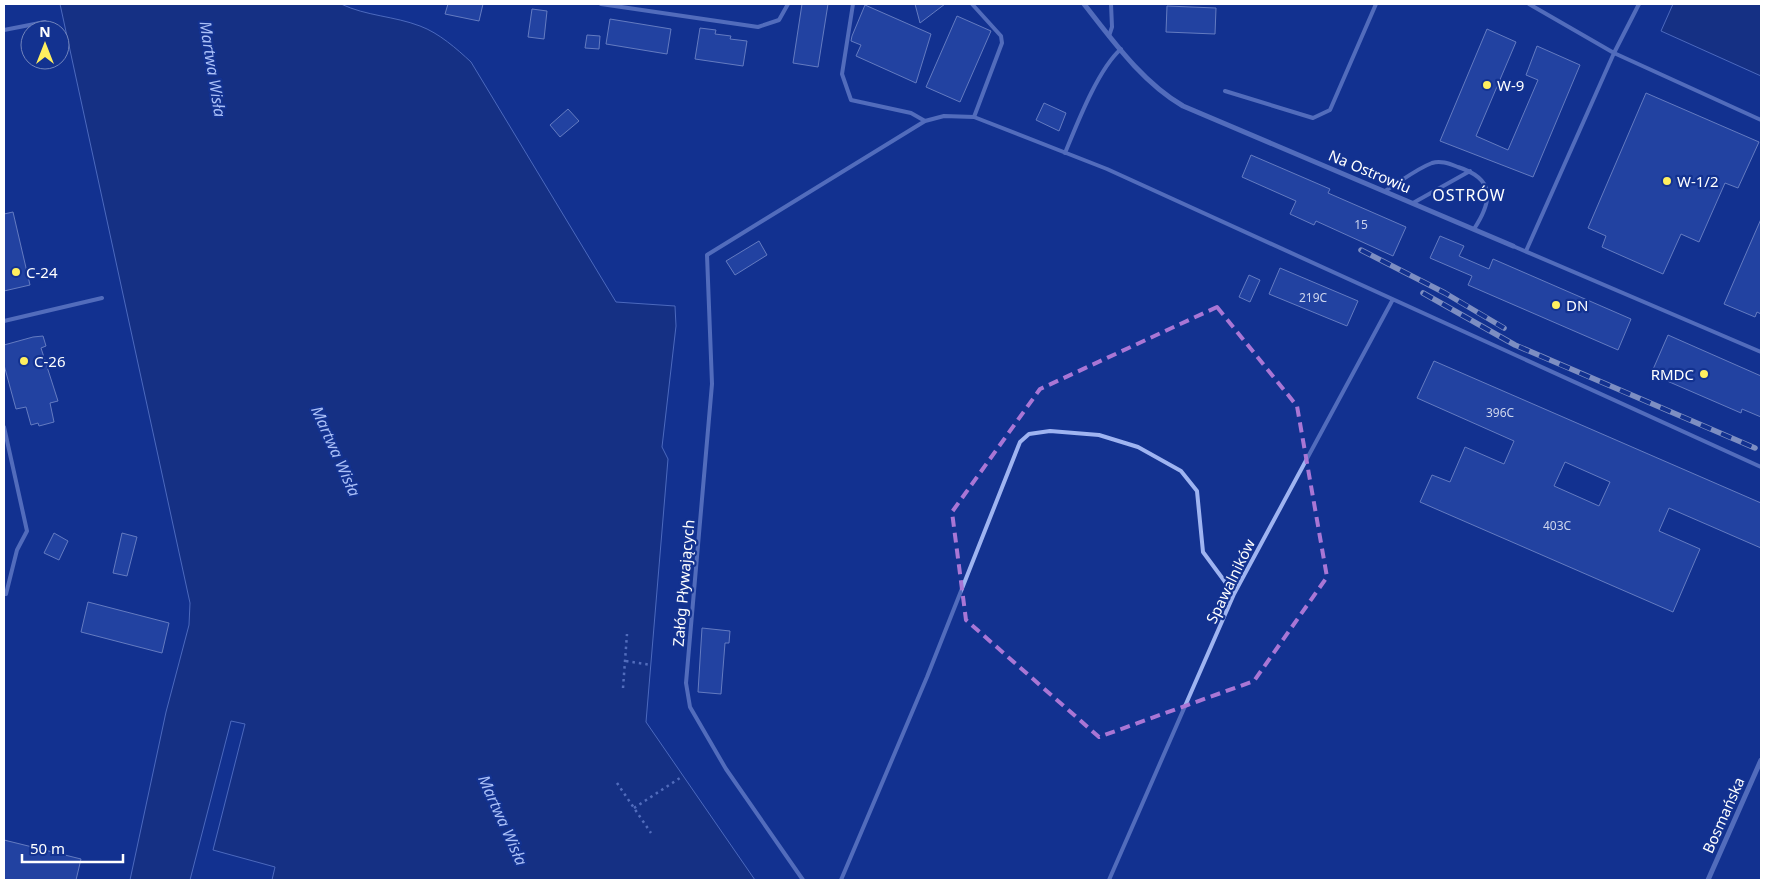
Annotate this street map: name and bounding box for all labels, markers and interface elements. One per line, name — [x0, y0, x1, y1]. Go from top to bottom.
water label: Martwa Wisła — [195, 19, 231, 119]
north arrow — [20, 20, 70, 70]
text: N — [39, 22, 51, 41]
place label: W-9 — [1497, 75, 1524, 95]
marker: W-9 — [1481, 79, 1493, 91]
street label: Na Ostrowiu — [1326, 145, 1414, 197]
place label: W-1/2 — [1677, 171, 1719, 191]
marker: W-1/2 — [1661, 175, 1673, 187]
district label: OSTRÓW — [1432, 184, 1506, 206]
house number: 15 — [1354, 216, 1368, 233]
place label: C-24 — [26, 262, 58, 282]
marker: C-24 — [10, 266, 22, 278]
house number: 219C — [1299, 289, 1327, 306]
place label: DN — [1566, 295, 1588, 315]
marker: DN — [1550, 299, 1562, 311]
place label: C-26 — [34, 351, 65, 371]
marker: C-26 — [18, 355, 30, 367]
place label: RMDC — [1651, 364, 1695, 384]
marker: RMDC — [1698, 368, 1710, 380]
water label: Martwa Wisła — [306, 402, 366, 500]
house number: 396C — [1486, 404, 1514, 421]
house number: 403C — [1543, 517, 1571, 534]
street label: Załóg Pływających — [667, 519, 699, 647]
street label: Spawalników — [1201, 535, 1259, 627]
water label: Martwa Wisła — [473, 771, 533, 869]
street label: Bosmańska — [1697, 774, 1749, 856]
scale bar — [22, 832, 124, 864]
text: 50 m — [30, 838, 65, 858]

